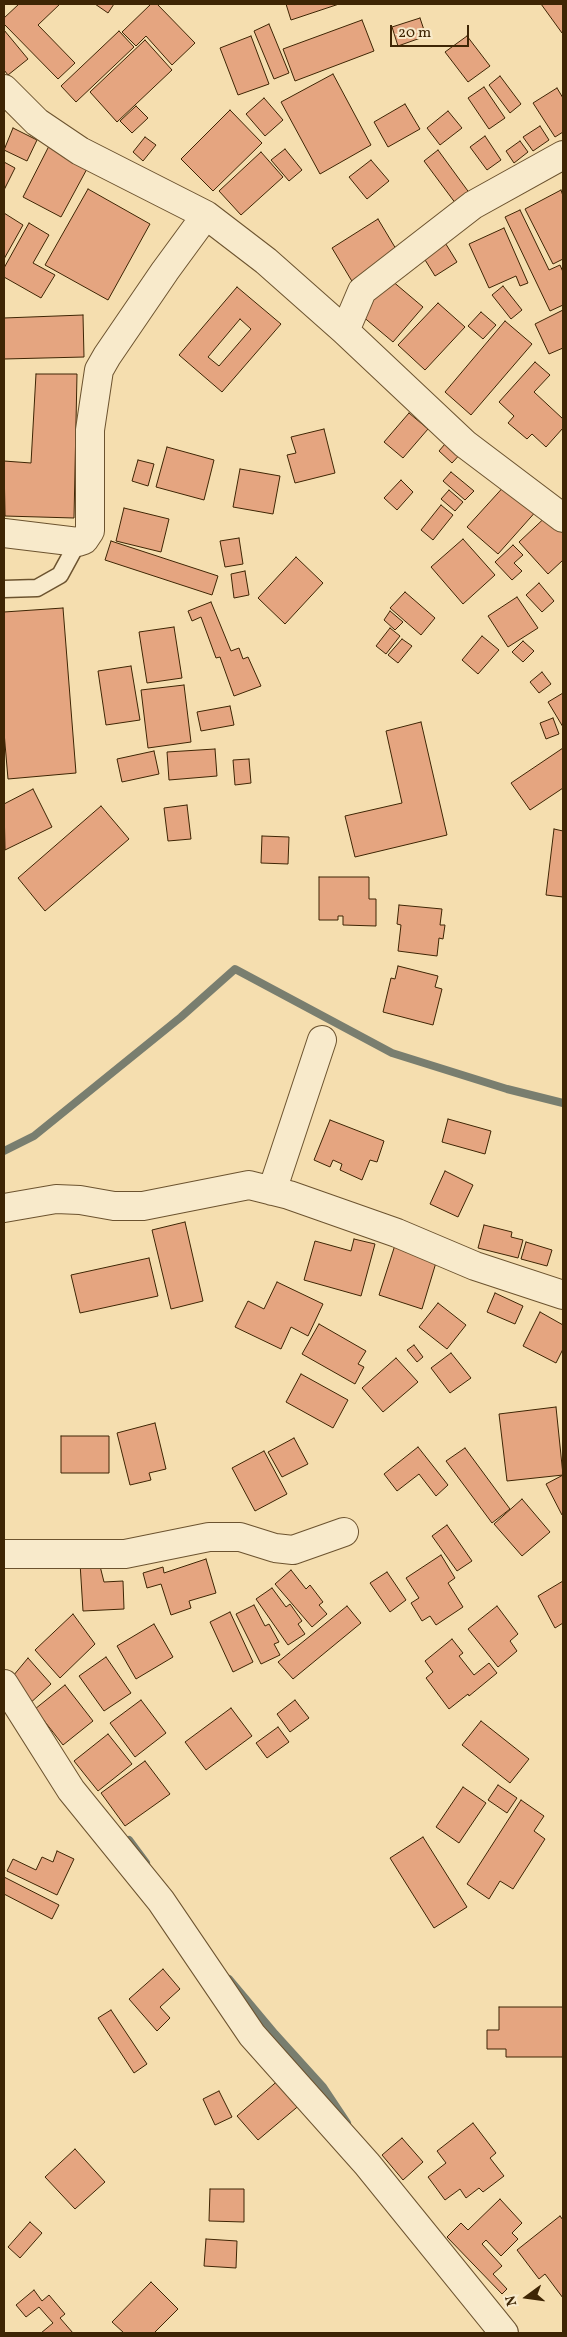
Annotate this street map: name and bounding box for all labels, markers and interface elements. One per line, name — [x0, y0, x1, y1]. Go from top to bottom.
scale bar — [392, 15, 471, 47]
text: 20 m — [398, 23, 431, 44]
north arrow — [502, 2272, 552, 2322]
text: N — [502, 2294, 522, 2308]

